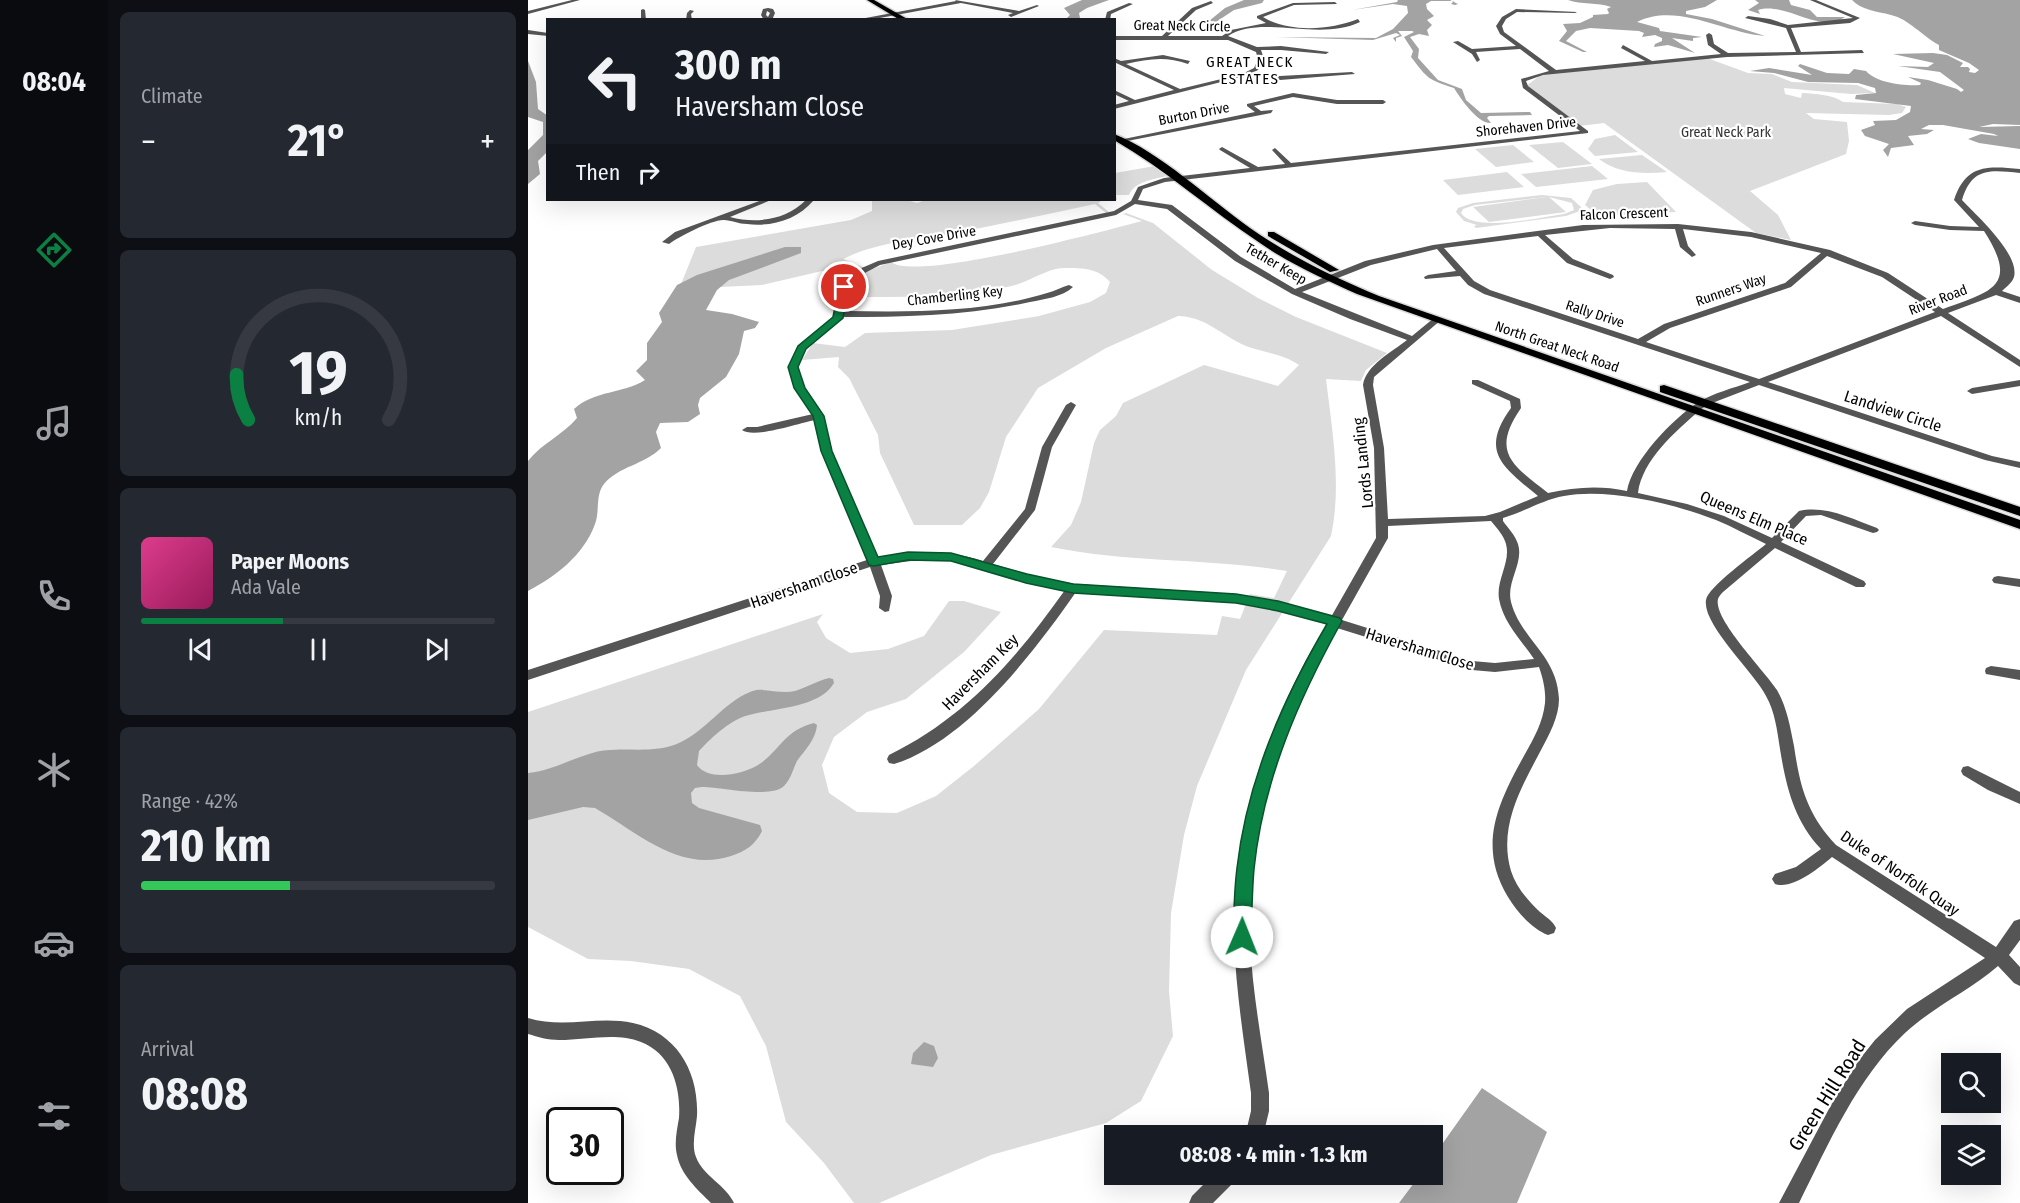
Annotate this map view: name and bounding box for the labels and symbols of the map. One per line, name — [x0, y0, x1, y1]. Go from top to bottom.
street label: Great Neck Circle — [1133, 17, 1231, 35]
district label: GREAT NECK ESTATES — [1206, 53, 1294, 88]
street label: Burton Drive — [1157, 99, 1231, 129]
street label: Shorehaven Drive — [1475, 113, 1577, 141]
park label: Great Neck Park — [1681, 124, 1772, 141]
street label: Falcon Crescent — [1580, 204, 1669, 224]
street label: Dey Cove Drive — [891, 222, 977, 254]
street label: Tether Keep — [1242, 240, 1310, 288]
pin — [818, 261, 869, 312]
street label: Runners Way — [1693, 270, 1769, 310]
street label: River Road — [1906, 281, 1970, 319]
street label: Chamberling Key — [906, 282, 1004, 309]
street label: Rally Drive — [1564, 297, 1627, 331]
street label: North Great Neck Road — [1493, 318, 1621, 376]
street label: Landview Circle — [1842, 386, 1944, 436]
street label: Lords Landing — [1349, 416, 1377, 509]
street label: Queens Elm Place — [1697, 487, 1811, 549]
street label: Haversham Close — [748, 558, 860, 612]
street label: Haversham Close — [1364, 624, 1476, 674]
street label: Haversham Key — [938, 629, 1023, 714]
street label: Duke of Norfolk Quay — [1837, 826, 1964, 920]
position arrow — [1210, 905, 1274, 969]
street label: Green Hill Road — [1783, 1035, 1871, 1155]
speed limit sign: 30 — [546, 1107, 624, 1185]

